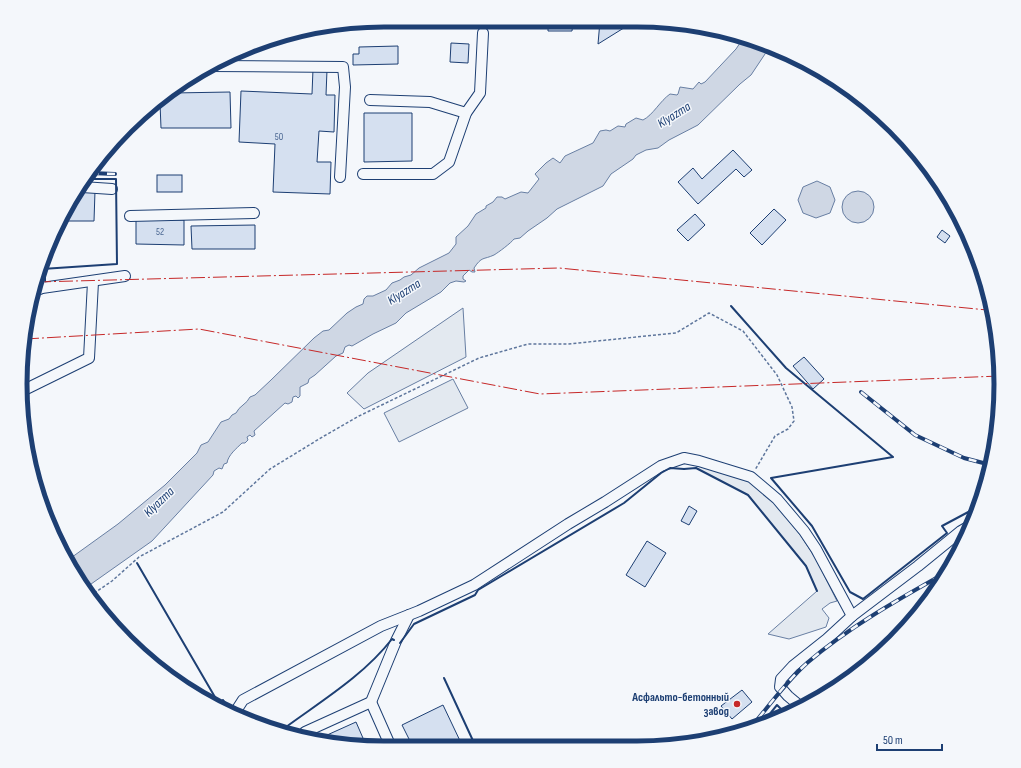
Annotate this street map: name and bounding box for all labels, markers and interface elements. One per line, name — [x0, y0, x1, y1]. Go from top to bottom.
water label: Klyazma — [654, 98, 694, 131]
house number: 50 — [275, 131, 283, 143]
house number: 52 — [156, 226, 164, 238]
water label: Klyazma — [384, 275, 424, 308]
water label: Klyazma — [140, 483, 178, 520]
place label: Асфальто-бетонный завод — [631, 690, 729, 719]
marker: Асфальто-бетонный завод — [732, 699, 742, 709]
scale bar — [877, 726, 942, 752]
text: 50 m — [883, 733, 903, 748]

